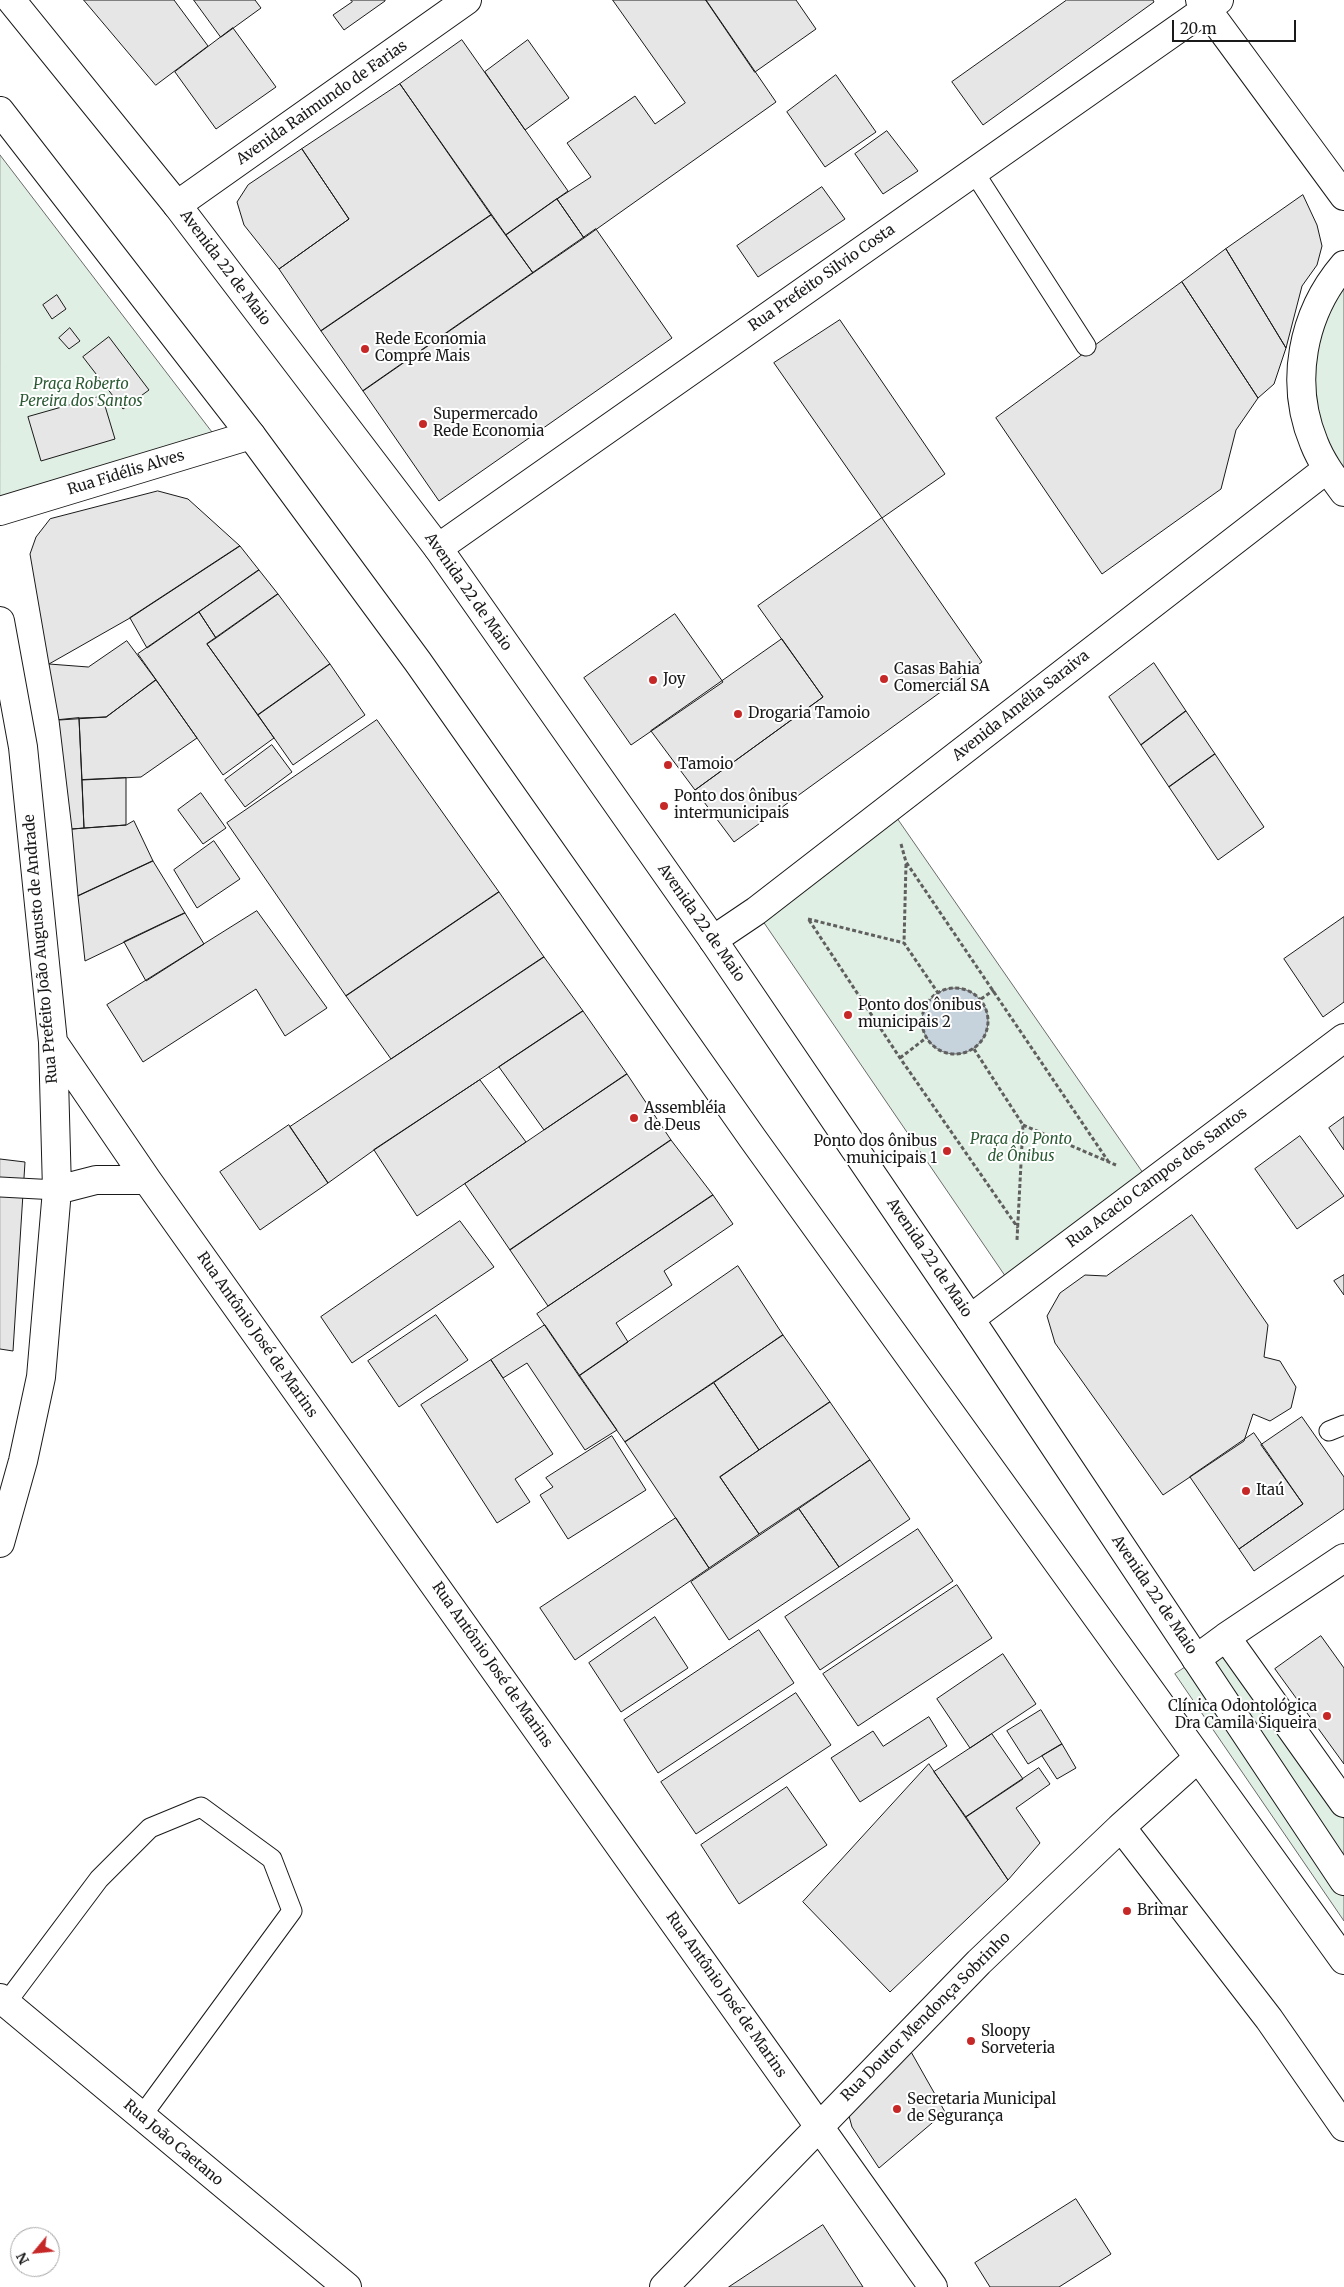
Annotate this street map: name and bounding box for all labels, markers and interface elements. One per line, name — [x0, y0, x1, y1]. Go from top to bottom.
scale bar — [1174, 10, 1298, 42]
text: 20 m — [1180, 19, 1217, 38]
street label: Avenida Raimundo de Farias — [233, 37, 411, 169]
street label: Avenida 22 de Maio — [176, 207, 274, 329]
street label: Rua Prefeito Silvio Costa — [745, 221, 899, 335]
place label: Rede Economia Compre Mais — [375, 331, 486, 366]
marker: Rede Economia Compre Mais — [359, 343, 371, 355]
park label: Praça Roberto Pereira dos Santos — [19, 376, 143, 411]
place label: Supermercado Rede Economia — [433, 406, 544, 441]
marker: Supermercado Rede Economia — [417, 418, 429, 430]
street label: Rua Fidélis Alves — [65, 447, 187, 499]
street label: Avenida 22 de Maio — [421, 530, 515, 654]
street label: Avenida Amélia Saraiva — [949, 647, 1093, 765]
place label: Casas Bahia Comercial SA — [894, 661, 990, 696]
place label: Joy — [663, 671, 685, 689]
marker: Casas Bahia Comercial SA — [878, 673, 890, 685]
marker: Joy — [647, 674, 659, 686]
place label: Drogaria Tamoio — [748, 705, 870, 723]
marker: Drogaria Tamoio — [732, 708, 744, 720]
place label: Tamoio — [678, 756, 733, 774]
marker: Tamoio — [662, 759, 674, 771]
place label: Ponto dos ônibus intermunicipais — [674, 788, 798, 823]
marker: Ponto dos ônibus intermunicipais — [658, 800, 670, 812]
street label: Rua Prefeito João Augusto de Andrade — [20, 814, 62, 1084]
street label: Avenida 22 de Maio — [654, 861, 748, 985]
place label: Ponto dos ônibus municipais 2 — [858, 997, 982, 1032]
marker: Ponto dos ônibus municipais 2 — [842, 1009, 854, 1021]
place label: Assembléia de Deus — [644, 1100, 726, 1135]
street label: Rua Acacio Campos dos Santos — [1063, 1104, 1251, 1252]
marker: Assembléia de Deus — [628, 1112, 640, 1124]
park label: Praça do Ponto de Ônibus — [970, 1131, 1072, 1166]
place label: Ponto dos ônibus municipais 1 — [813, 1133, 937, 1168]
marker: Ponto dos ônibus municipais 1 — [941, 1145, 953, 1157]
street label: Avenida 22 de Maio — [883, 1195, 975, 1321]
street label: Rua Antônio José de Marins — [193, 1249, 321, 1421]
place label: Itaú — [1256, 1482, 1284, 1500]
marker: Itaú — [1240, 1485, 1252, 1497]
street label: Avenida 22 de Maio — [1108, 1532, 1200, 1658]
street label: Rua Antônio José de Marins — [428, 1579, 556, 1751]
place label: Clínica Odontológica Dra Camila Siqueira — [1168, 1698, 1317, 1733]
marker: Clínica Odontológica Dra Camila Siqueira — [1321, 1710, 1333, 1722]
place label: Brimar — [1137, 1902, 1188, 1920]
marker: Brimar — [1121, 1905, 1133, 1917]
street label: Rua Antônio José de Marins — [662, 1909, 790, 2081]
street label: Rua Doutor Mendonça Sobrinho — [838, 1929, 1014, 2105]
place label: Sloopy Sorveteria — [981, 2023, 1055, 2058]
marker: Sloopy Sorveteria — [965, 2035, 977, 2047]
place label: Secretaria Municipal de Segurança — [907, 2091, 1056, 2126]
street label: Rua João Caetano — [120, 2096, 226, 2190]
marker: Secretaria Municipal de Segurança — [891, 2103, 903, 2115]
north arrow — [10, 2227, 60, 2277]
text: N — [12, 2249, 33, 2268]

